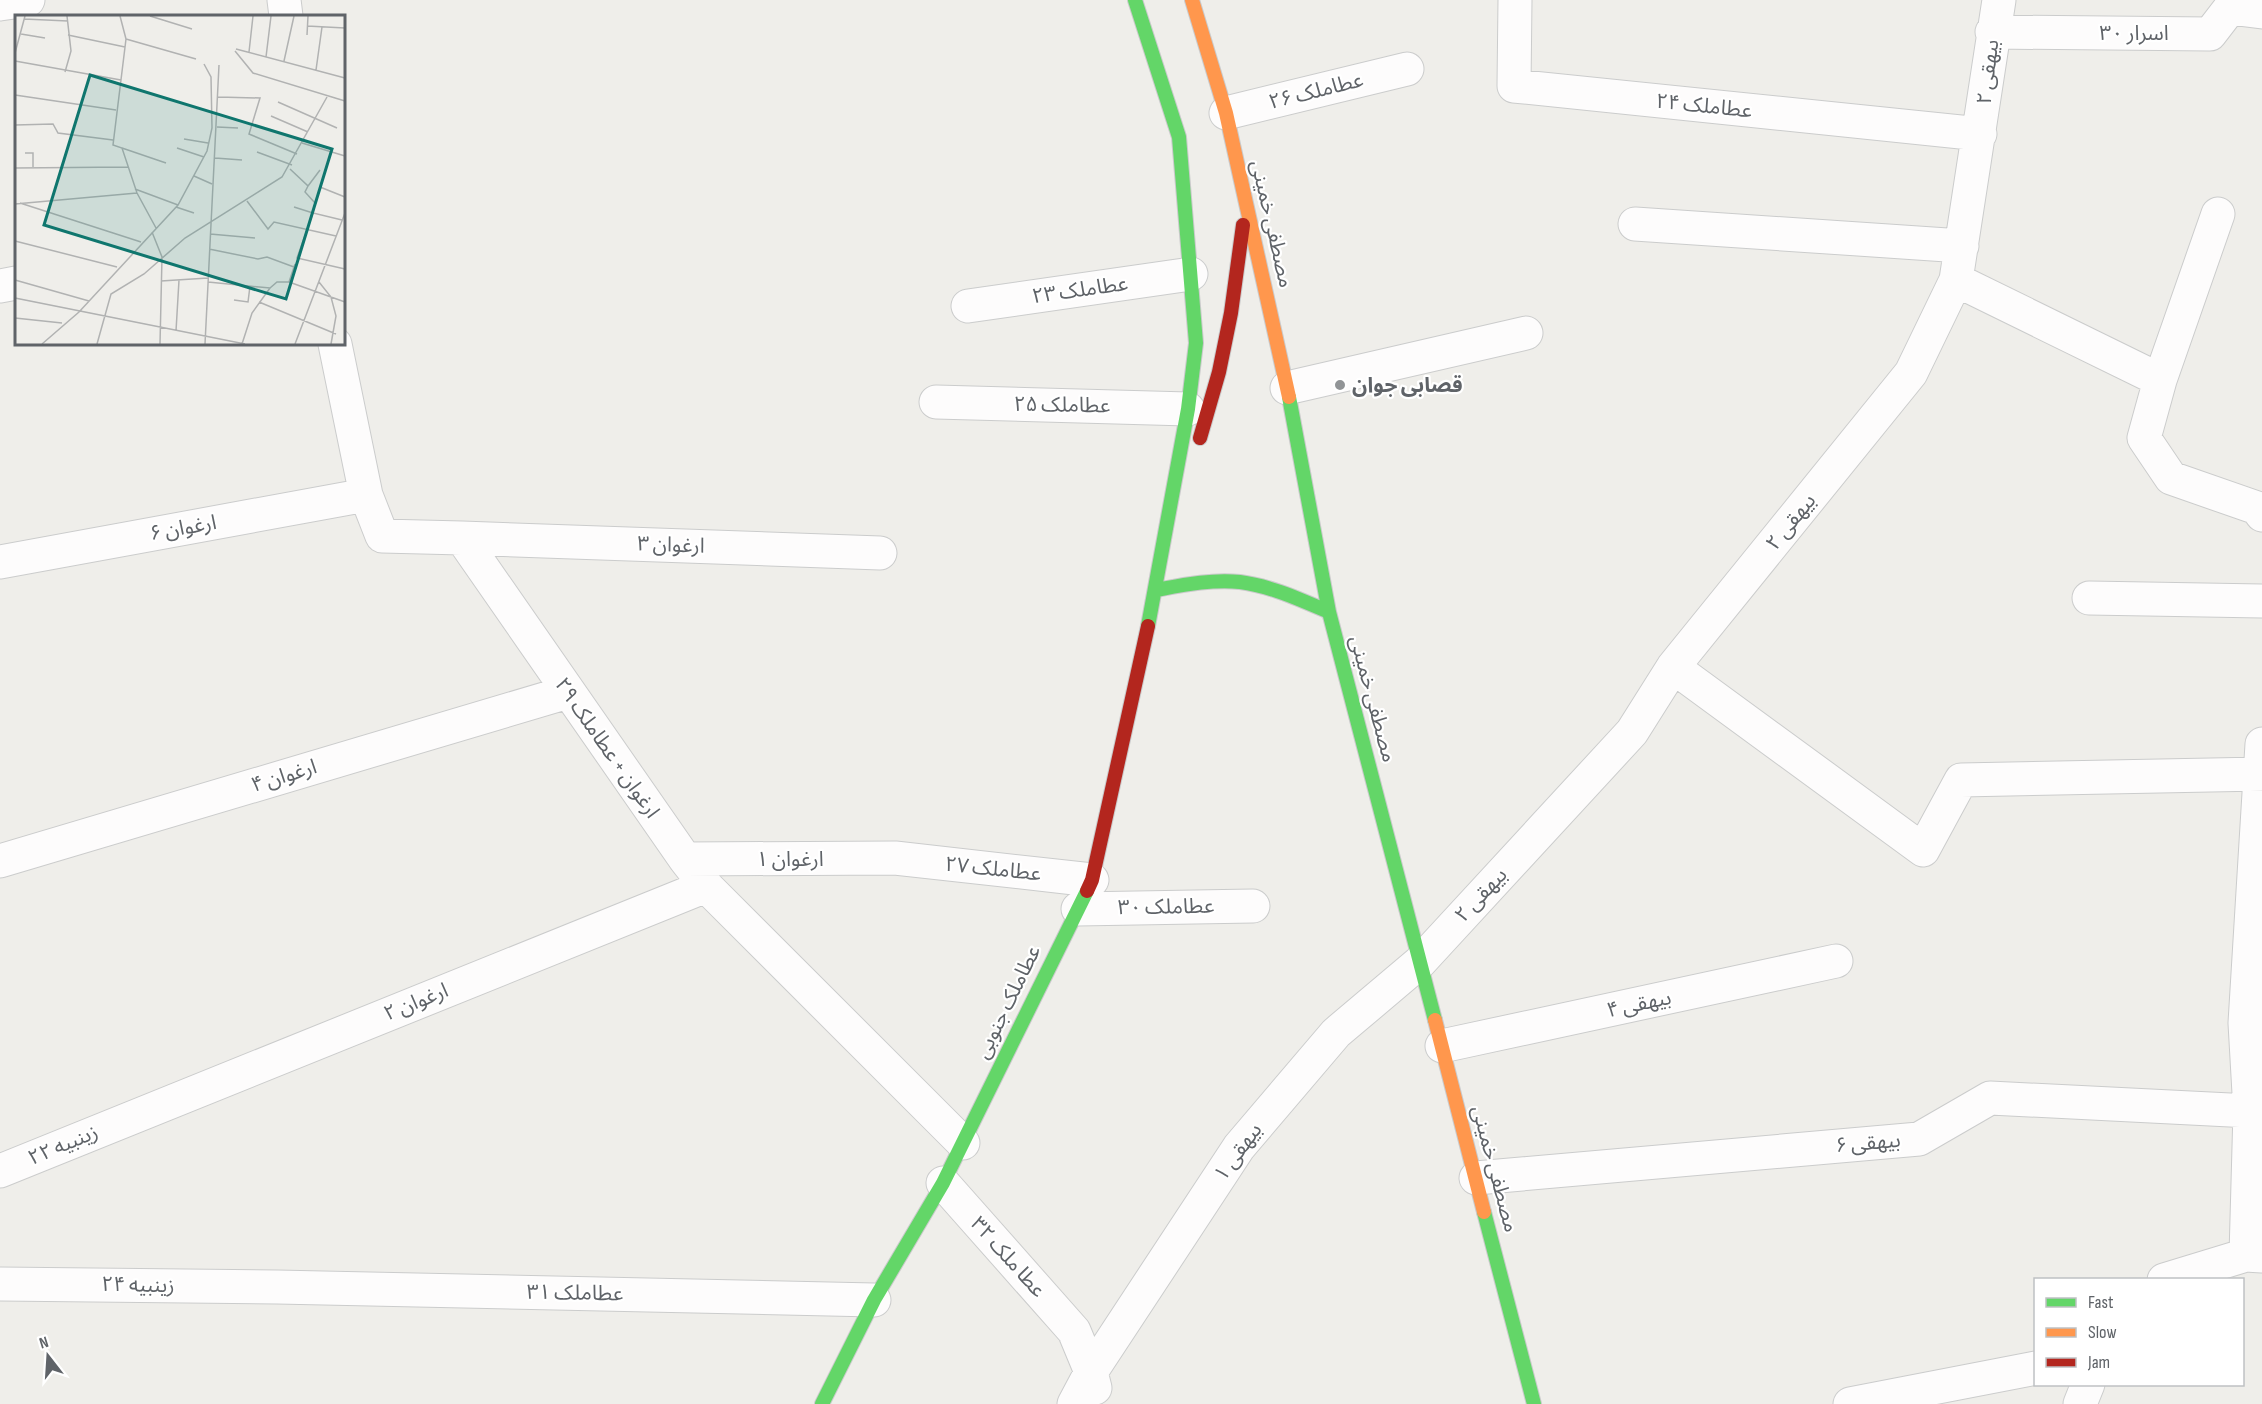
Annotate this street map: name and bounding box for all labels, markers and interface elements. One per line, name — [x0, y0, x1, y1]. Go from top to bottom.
inset map — [15, 15, 345, 345]
street label: اسرار ۳۰ — [2099, 21, 2169, 46]
street label: بیهقی ۲ — [1972, 38, 2004, 106]
street label: عطاملک ۲۶ — [1266, 67, 1366, 115]
street label: عطاملک ۲۴ — [1655, 89, 1753, 123]
street label: مصطفی خمینی — [1245, 158, 1299, 290]
street label: عطاملک ۲۳ — [1030, 271, 1130, 309]
place label: قصابی جوان — [1352, 373, 1463, 398]
marker: قصابی جوان — [1333, 378, 1347, 392]
street label: عطاملک ۲۵ — [1013, 392, 1111, 418]
street label: بیهقی ۲ — [1761, 489, 1821, 555]
street label: ارغوان ۶ — [148, 510, 218, 546]
street label: ارغوان ۳ — [637, 531, 705, 559]
street label: مصطفی خمینی — [1344, 633, 1402, 765]
street label: ارغوان + عطاملک ۲۹ — [549, 673, 665, 823]
street label: ارغوان ۴ — [248, 754, 320, 798]
street label: ارغوان ۱ — [756, 847, 824, 872]
street label: عطاملک ۲۷ — [944, 852, 1042, 886]
street label: بیهقی ۲ — [1450, 863, 1512, 927]
street label: عطاملک ۳۰ — [1117, 894, 1215, 920]
street label: عطاملک جنوبی — [970, 941, 1046, 1063]
street label: ارغوان ۲ — [380, 978, 452, 1026]
street label: بیهقی ۴ — [1604, 985, 1674, 1023]
street label: مصطفی خمینی — [1466, 1103, 1524, 1235]
street label: بیهقی ۱ — [1209, 1118, 1267, 1186]
street label: زینبیه ۲۲ — [24, 1119, 102, 1171]
street label: بیهقی ۶ — [1834, 1128, 1902, 1158]
street label: عطا ملک ۳۲ — [965, 1211, 1051, 1303]
street label: زینبیه ۲۴ — [101, 1272, 175, 1298]
legend — [2034, 1278, 2244, 1386]
street label: عطاملک ۳۱ — [526, 1280, 624, 1306]
text: Fast — [2088, 1292, 2114, 1313]
text: Slow — [2088, 1322, 2117, 1343]
north arrow — [18, 1326, 78, 1386]
text: N — [37, 1333, 51, 1353]
text: Jam — [2087, 1352, 2110, 1373]

